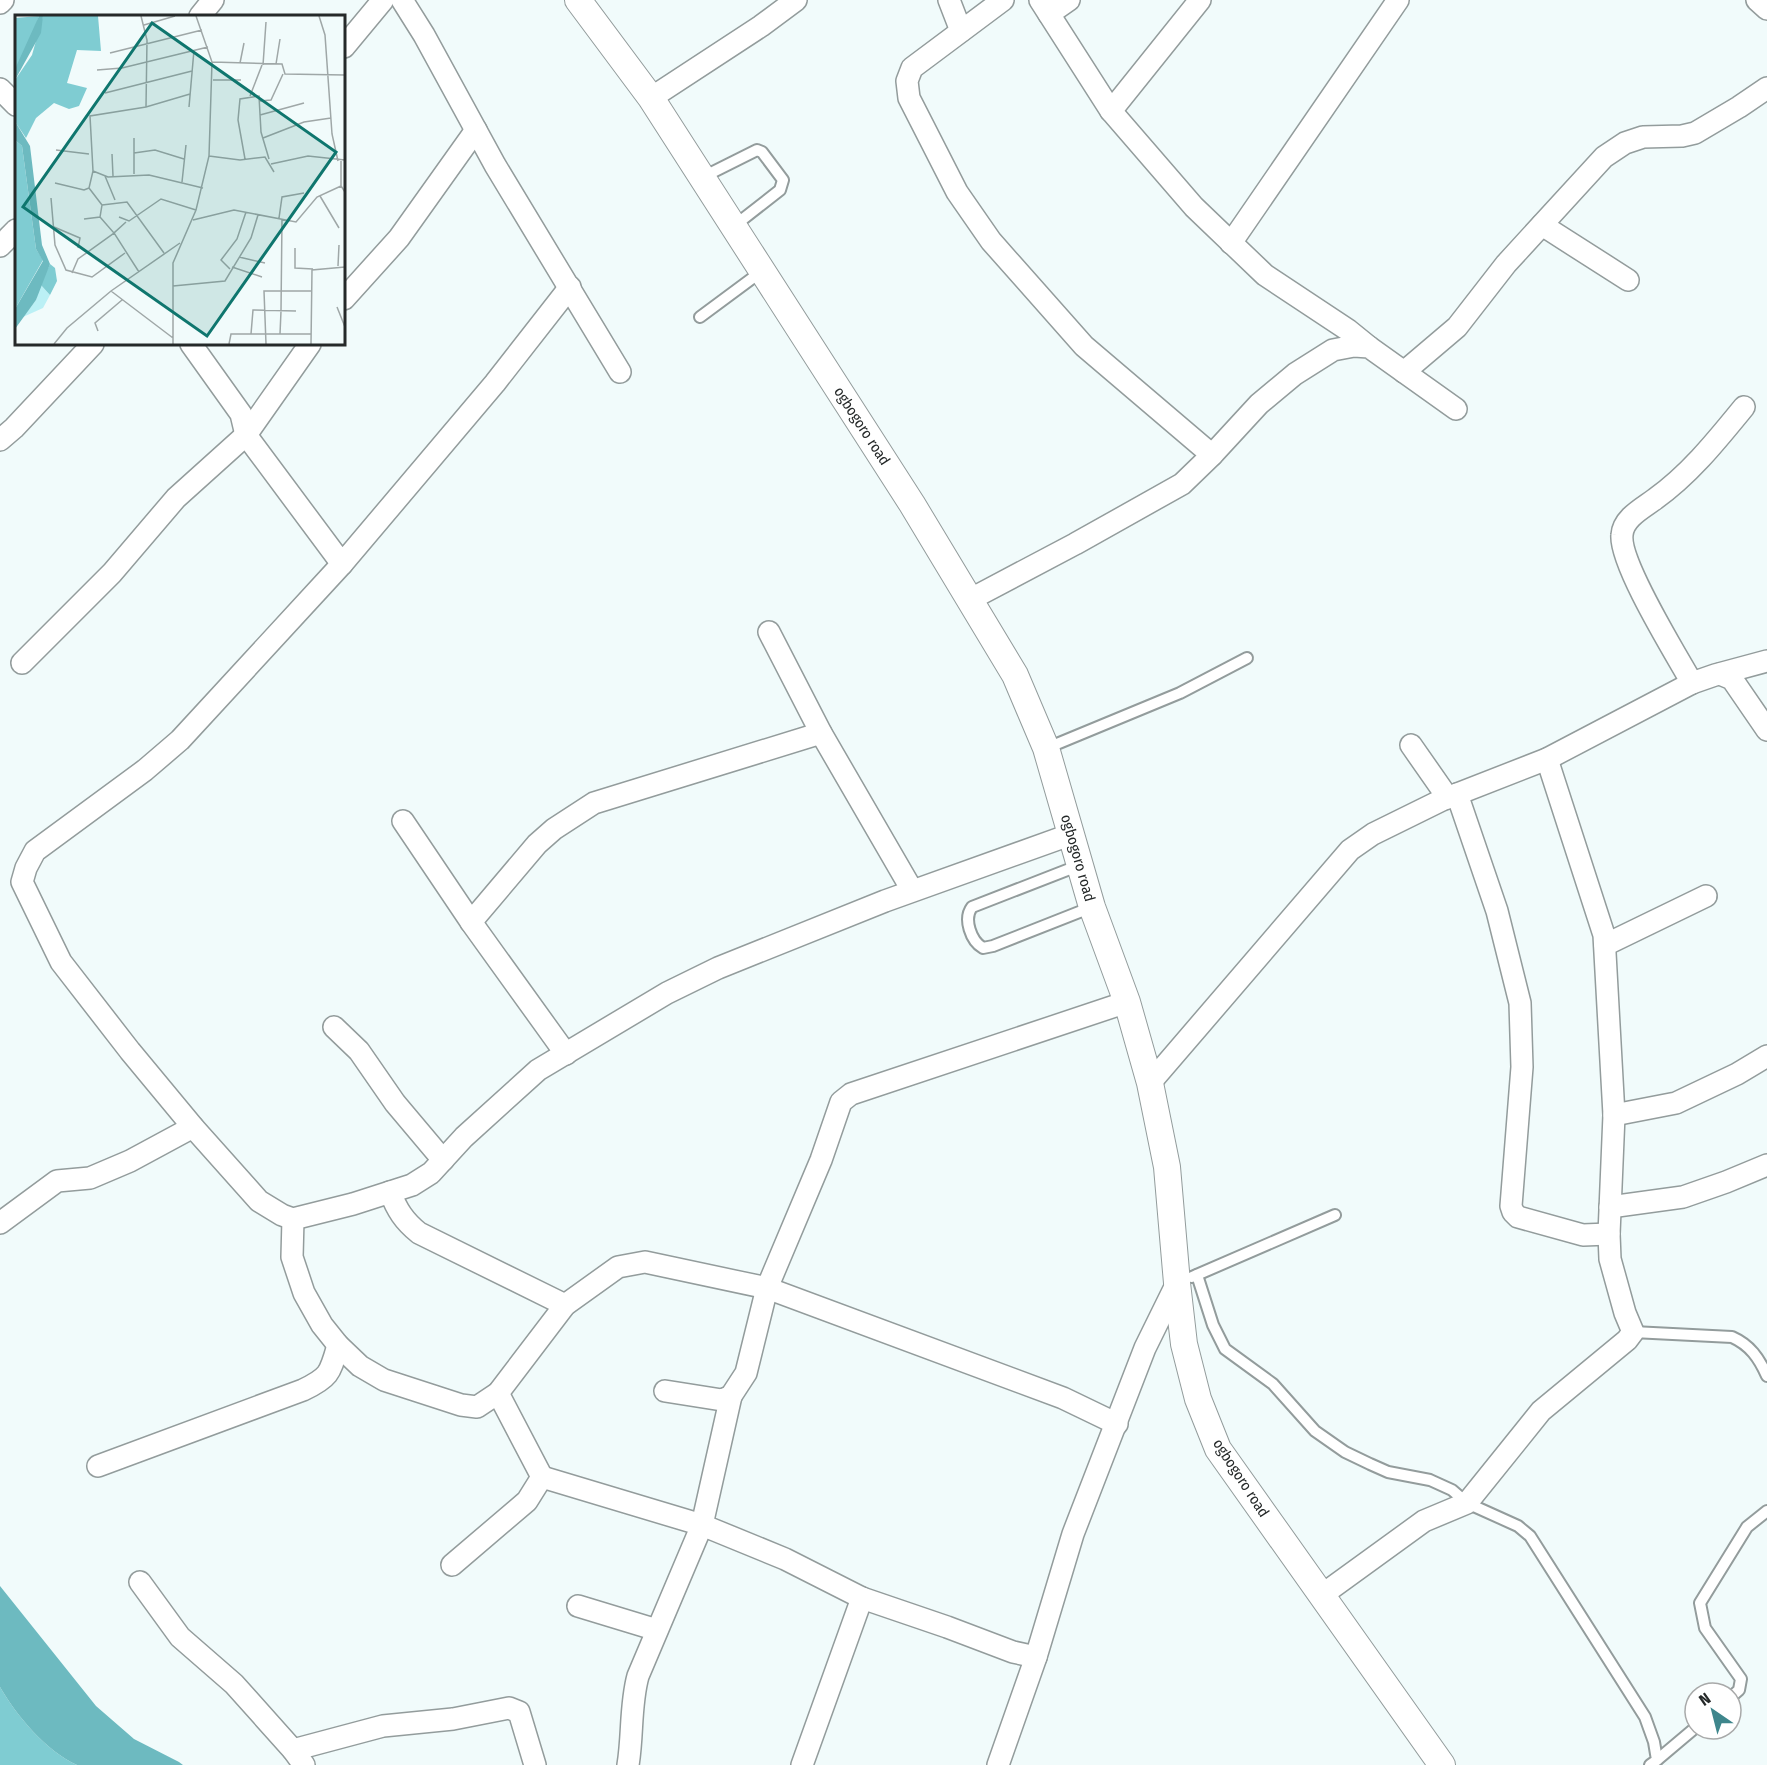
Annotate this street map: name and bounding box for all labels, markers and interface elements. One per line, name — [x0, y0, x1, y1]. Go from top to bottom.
inset map — [15, 15, 345, 345]
street label: ogbogoro road — [830, 383, 894, 469]
street label: ogbogoro road — [1057, 812, 1099, 904]
street label: ogbogoro road — [1209, 1435, 1273, 1521]
north arrow — [1683, 1681, 1743, 1741]
text: N — [1695, 1689, 1714, 1710]

